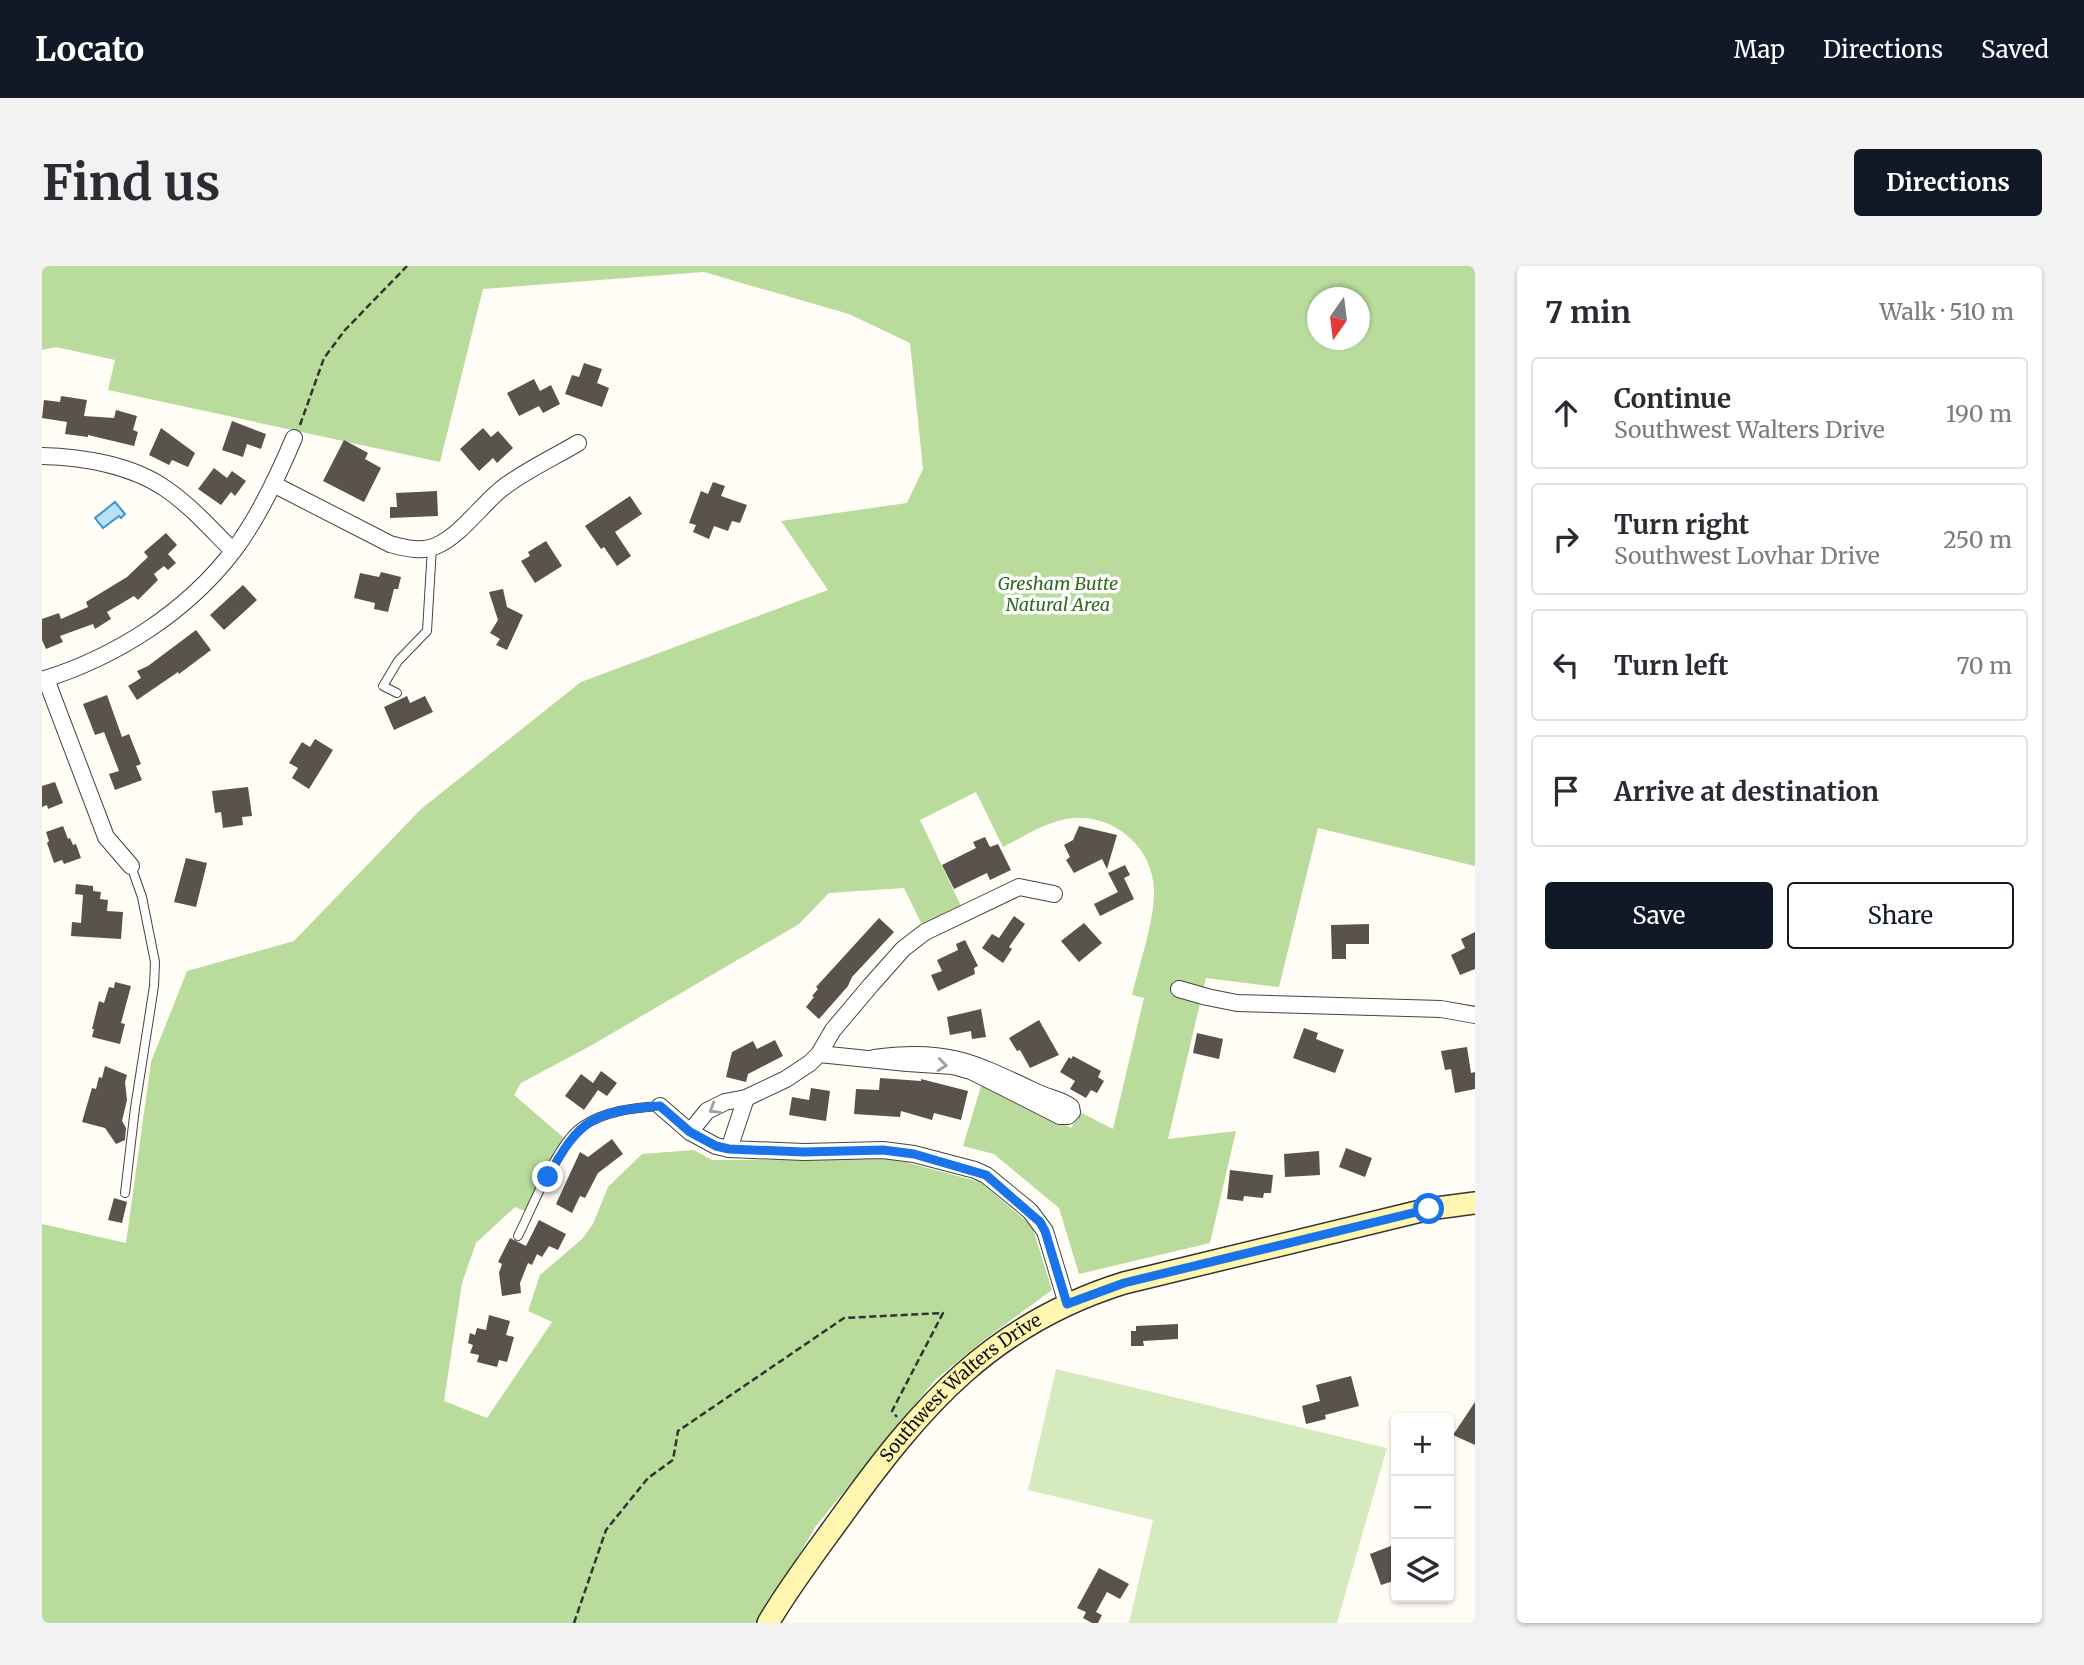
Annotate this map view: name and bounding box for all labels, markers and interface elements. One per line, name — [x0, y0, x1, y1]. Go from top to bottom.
text: Locato — [35, 29, 144, 70]
text: Map — [1734, 34, 1785, 65]
text: Directions — [1823, 34, 1943, 65]
text: Saved — [1981, 34, 2049, 65]
button: Directions — [1854, 149, 2042, 216]
text: Find us — [42, 152, 220, 213]
north arrow — [1307, 287, 1370, 350]
text: 7 min — [1545, 293, 1631, 331]
text: Walk · 510 m — [1880, 297, 2014, 326]
text: Continue — [1614, 382, 1731, 415]
icon: ahead — [1547, 394, 1585, 432]
text: 190 m — [1946, 399, 2012, 428]
text: Southwest Walters Drive — [1614, 415, 1885, 444]
text: Turn right — [1614, 508, 1749, 541]
icon: right — [1547, 520, 1585, 558]
text: 250 m — [1943, 525, 2012, 554]
text: Southwest Lovhar Drive — [1614, 541, 1880, 570]
park label: Gresham Butte Natural Area — [998, 572, 1118, 616]
icon: left — [1547, 646, 1585, 684]
text: Turn left — [1614, 649, 1728, 682]
text: 70 m — [1956, 651, 2012, 680]
icon: arrive — [1547, 772, 1585, 810]
text: Arrive at destination — [1614, 775, 1879, 808]
button: Save — [1545, 882, 1773, 949]
button: Share — [1787, 882, 2014, 949]
one-way arrow — [937, 1057, 948, 1072]
one-way arrow — [709, 1100, 722, 1113]
route end — [532, 1161, 563, 1192]
route start — [1413, 1193, 1444, 1224]
street label: Southwest Walters Drive — [874, 1308, 1045, 1467]
map controls — [1391, 1413, 1454, 1602]
button: + — [1391, 1413, 1454, 1476]
button: − — [1391, 1476, 1454, 1539]
button: layers — [1391, 1539, 1454, 1602]

